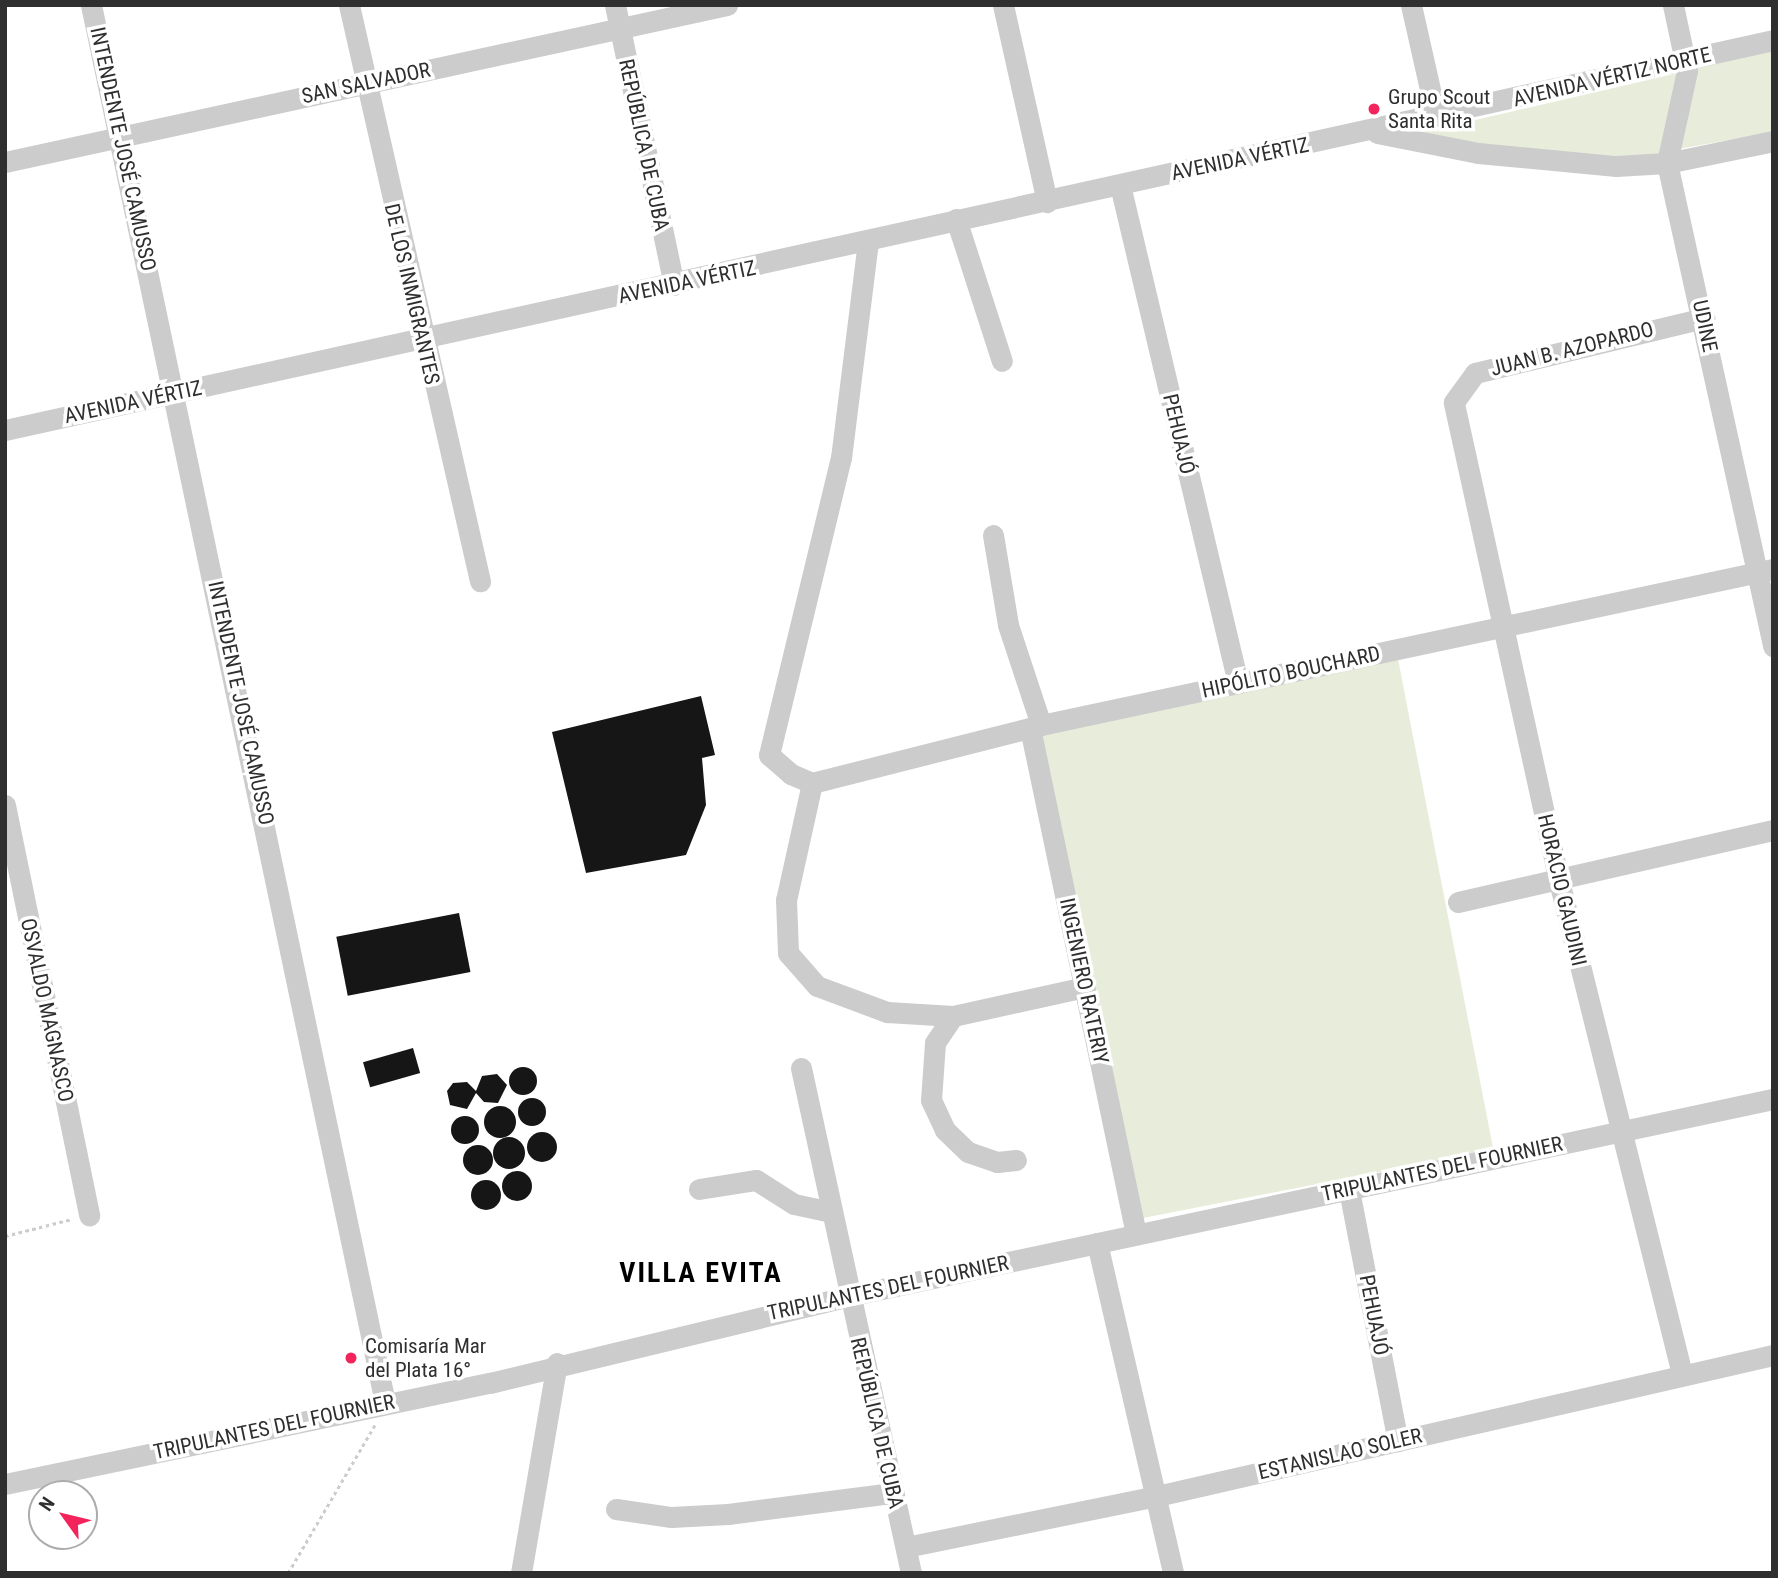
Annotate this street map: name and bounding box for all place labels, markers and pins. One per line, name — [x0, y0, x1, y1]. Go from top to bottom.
place label: Grupo Scout Santa Rita — [1388, 84, 1490, 134]
marker: Grupo Scout Santa Rita — [1366, 101, 1382, 117]
place label: Comisaría Mar del Plata 16° — [365, 1333, 486, 1383]
marker: Comisaría Mar del Plata 16° — [343, 1350, 359, 1366]

